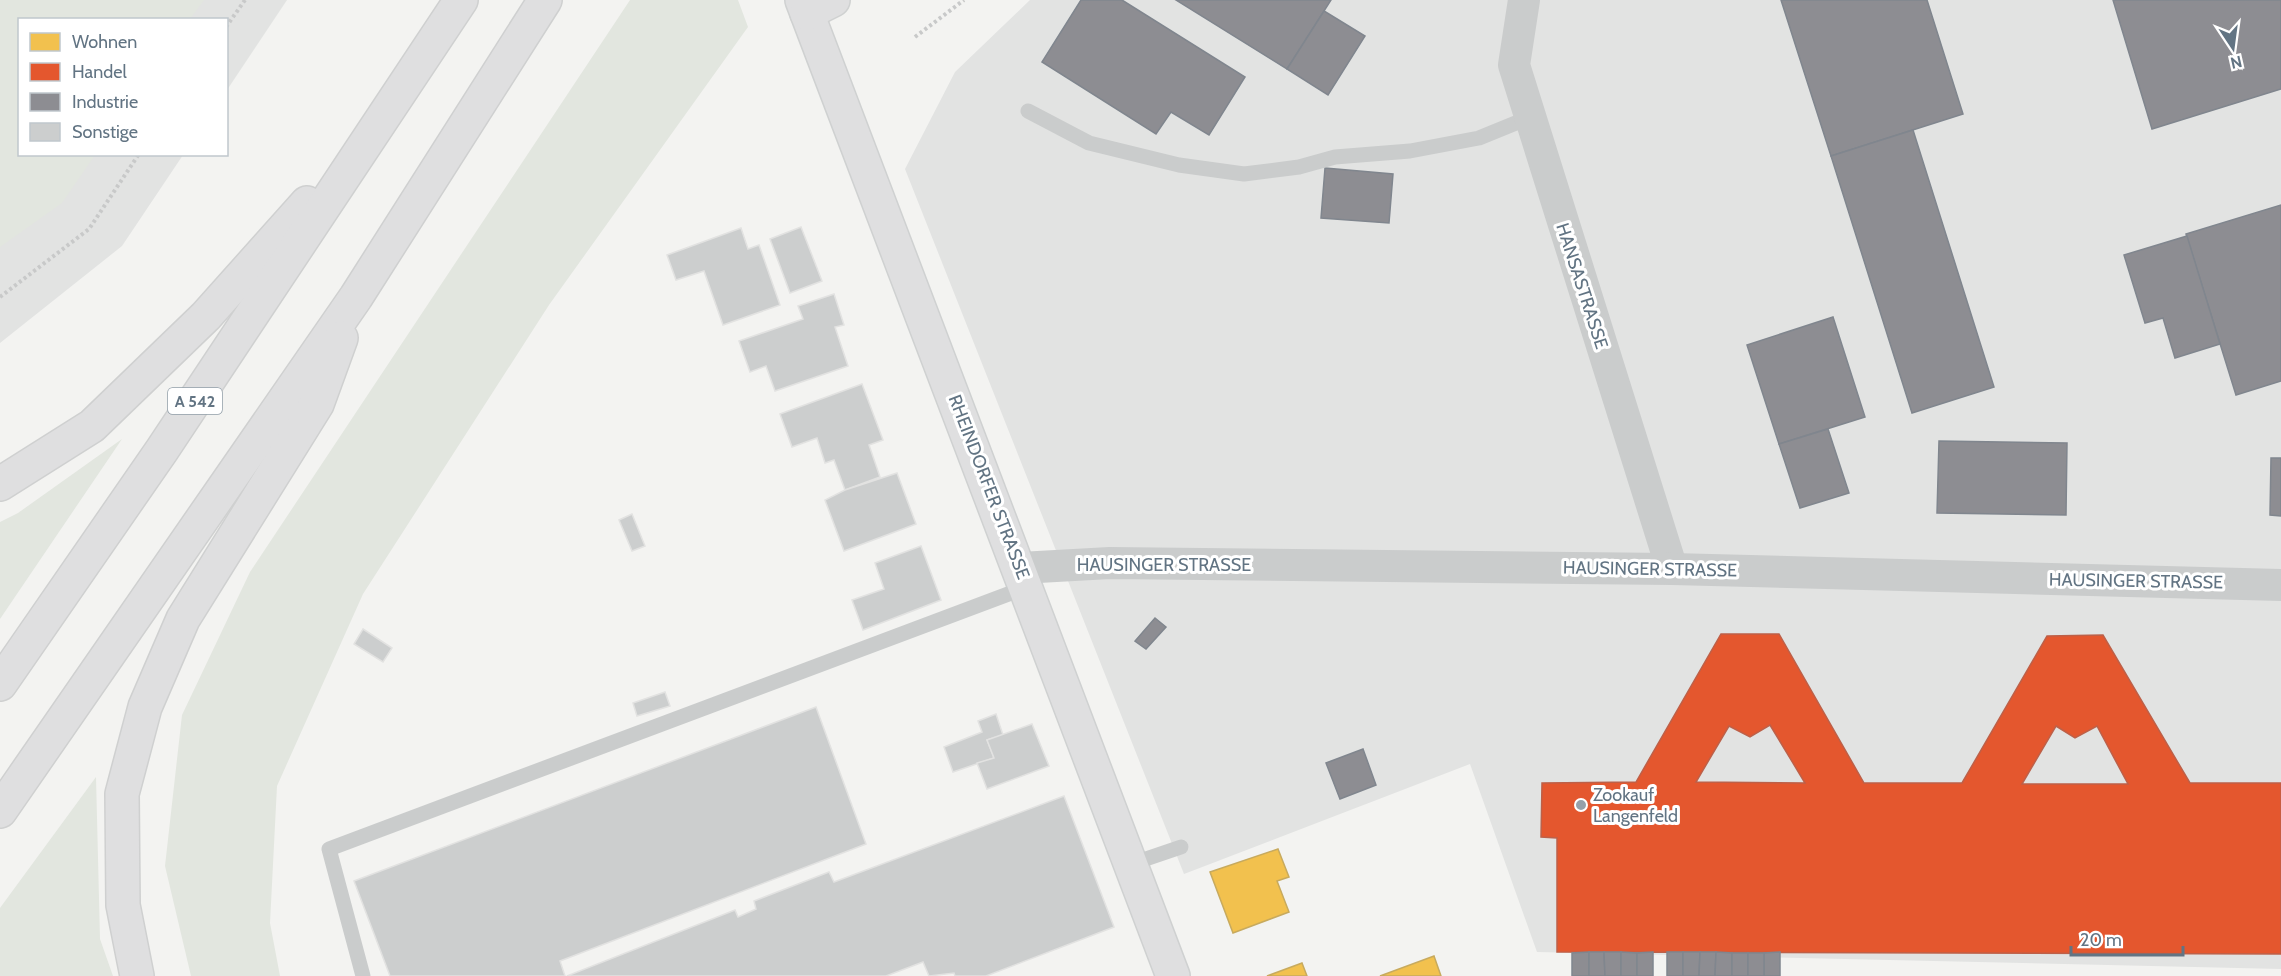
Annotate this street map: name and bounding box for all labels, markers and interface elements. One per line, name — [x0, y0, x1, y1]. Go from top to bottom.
legend — [18, 18, 228, 156]
north arrow — [2203, 18, 2263, 78]
text: Wohnen — [72, 31, 137, 53]
text: N — [2229, 52, 2244, 73]
text: Handel — [72, 61, 127, 83]
text: Industrie — [72, 91, 138, 113]
text: Sonstige — [72, 121, 138, 143]
street label: HANSASTRASSE — [1551, 220, 1613, 352]
road number: A 542 — [168, 388, 222, 414]
street label: RHEINDORFER STRASSE — [944, 392, 1034, 582]
street label: HAUSINGER STRASSE — [1077, 554, 1251, 576]
street label: HAUSINGER STRASSE — [1563, 556, 1737, 582]
street label: HAUSINGER STRASSE — [2049, 568, 2223, 594]
place label: Zookauf Langenfeld — [1593, 784, 1678, 827]
marker: Zookauf Langenfeld — [1574, 798, 1588, 812]
scale bar — [2071, 919, 2184, 957]
text: 20 m — [2080, 929, 2122, 951]

